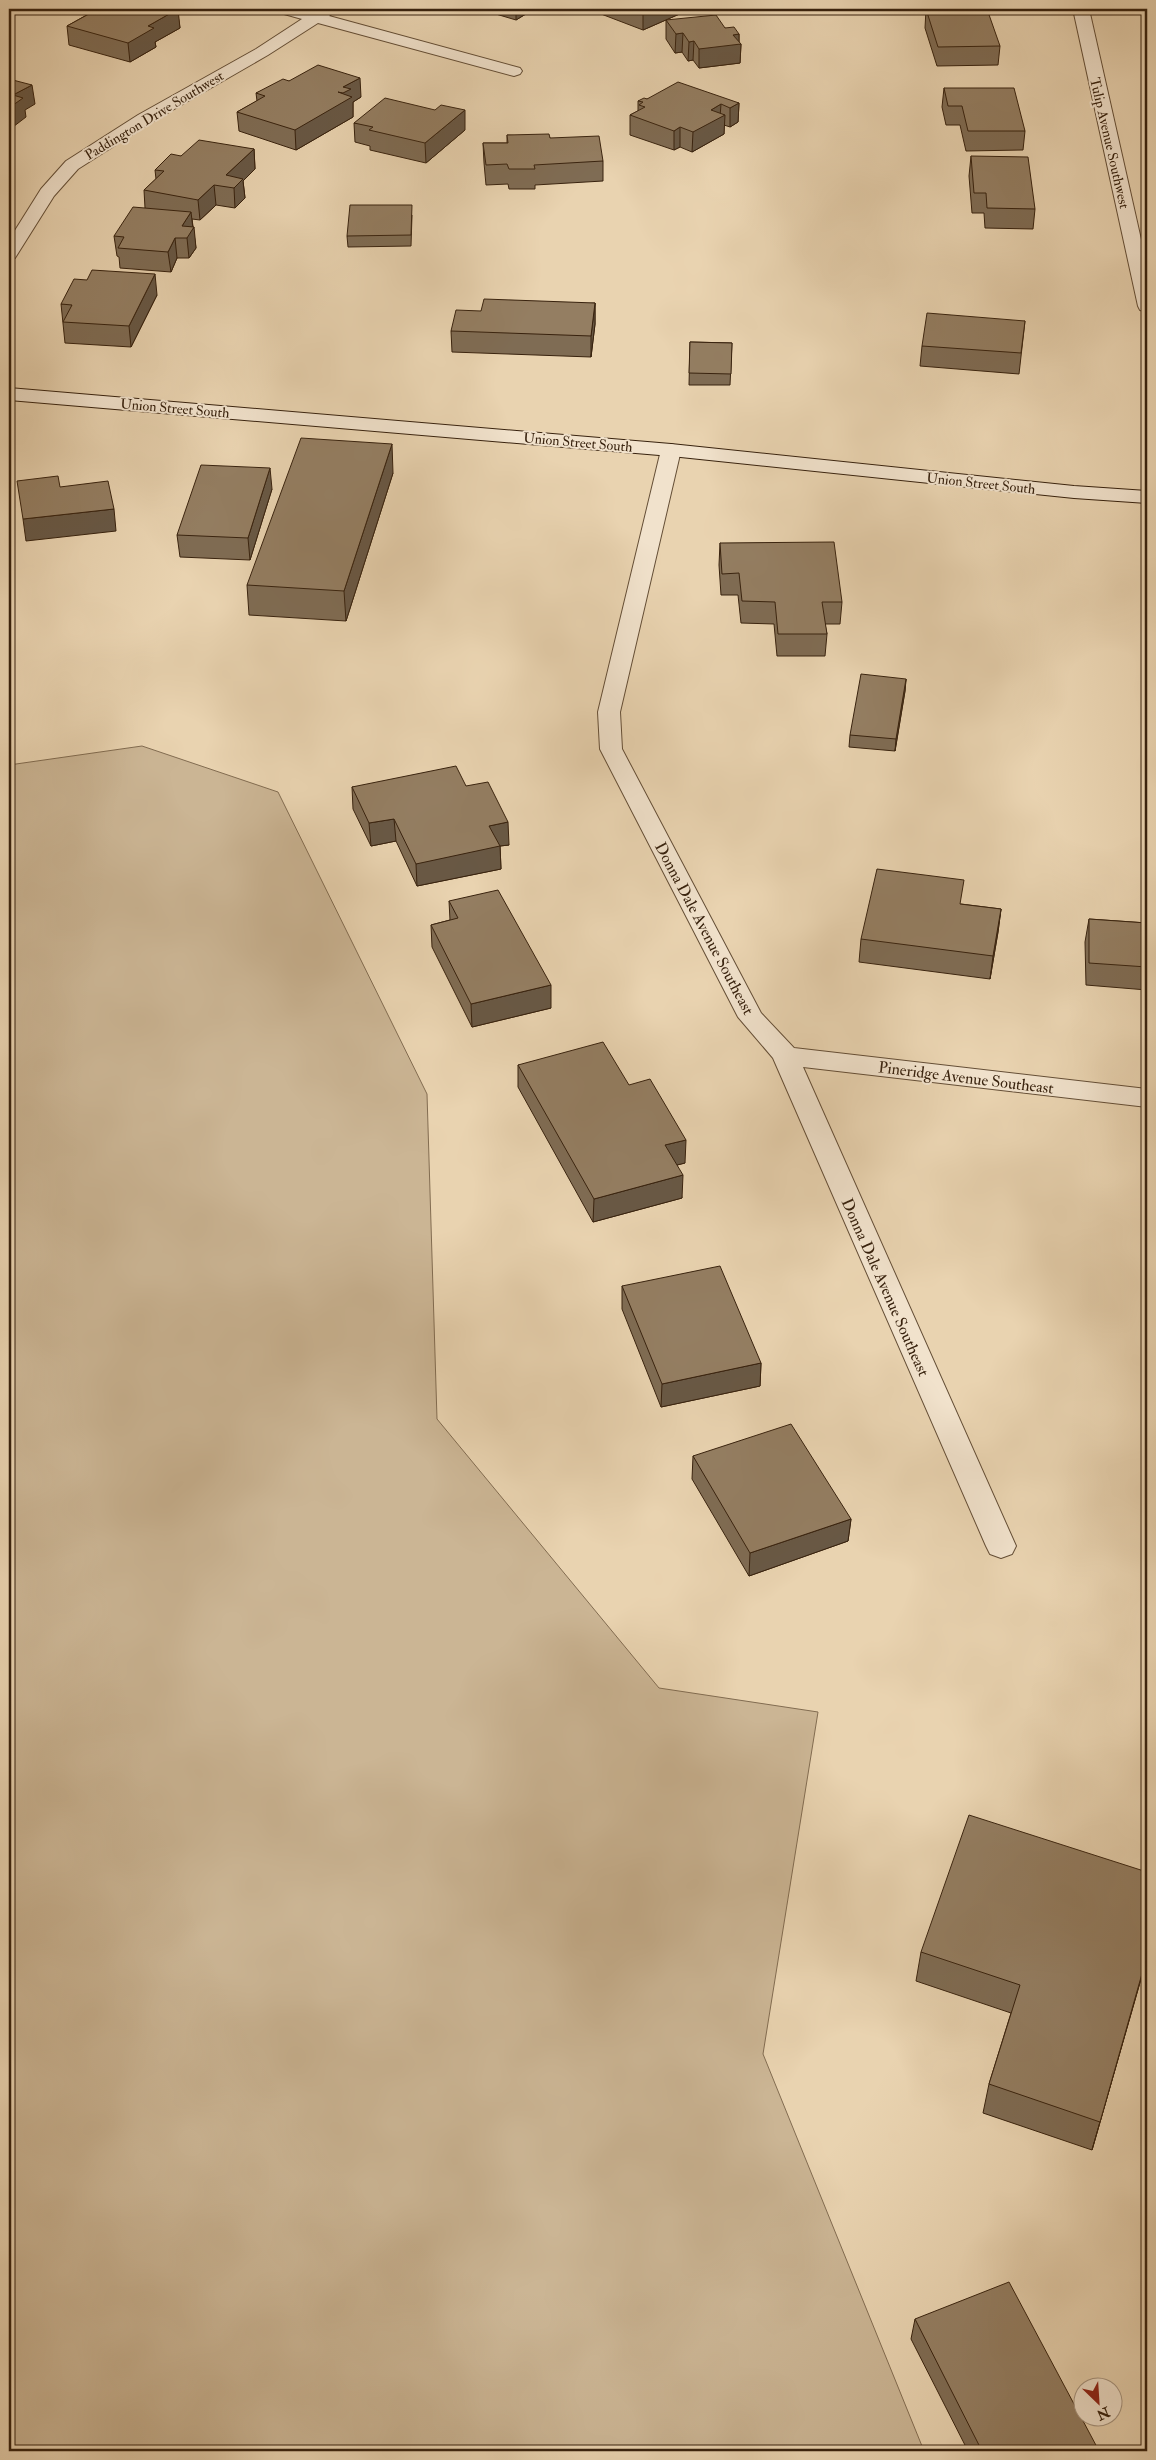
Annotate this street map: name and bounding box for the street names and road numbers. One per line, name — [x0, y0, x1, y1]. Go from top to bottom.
street label: Paddington Drive Southwest — [82, 67, 227, 164]
street label: Tulip Avenue Southwest — [1085, 76, 1133, 211]
street label: Union Street South — [120, 395, 231, 422]
street label: Union Street South — [523, 429, 634, 456]
street label: Union Street South — [926, 469, 1037, 498]
street label: Donna Dale Avenue Southeast — [650, 839, 758, 1018]
street label: Pineridge Avenue Southeast — [877, 1057, 1055, 1099]
street label: Donna Dale Avenue Southeast — [837, 1195, 933, 1380]

